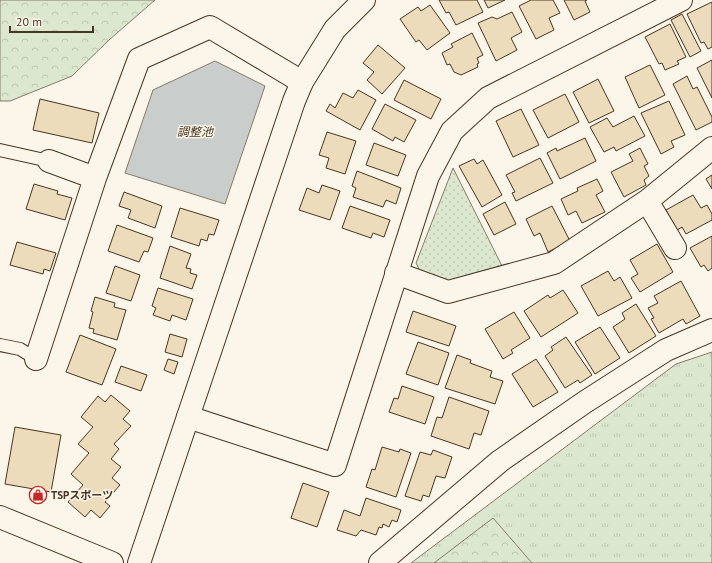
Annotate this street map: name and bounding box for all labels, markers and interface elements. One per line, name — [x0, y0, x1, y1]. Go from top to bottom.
scale bar — [10, 8, 93, 34]
text: 20 m — [16, 14, 42, 29]
water label: 調整池 — [177, 124, 214, 139]
shop icon: TSPスポーツ — [28, 485, 48, 505]
place label: TSPスポーツ — [51, 488, 113, 502]

